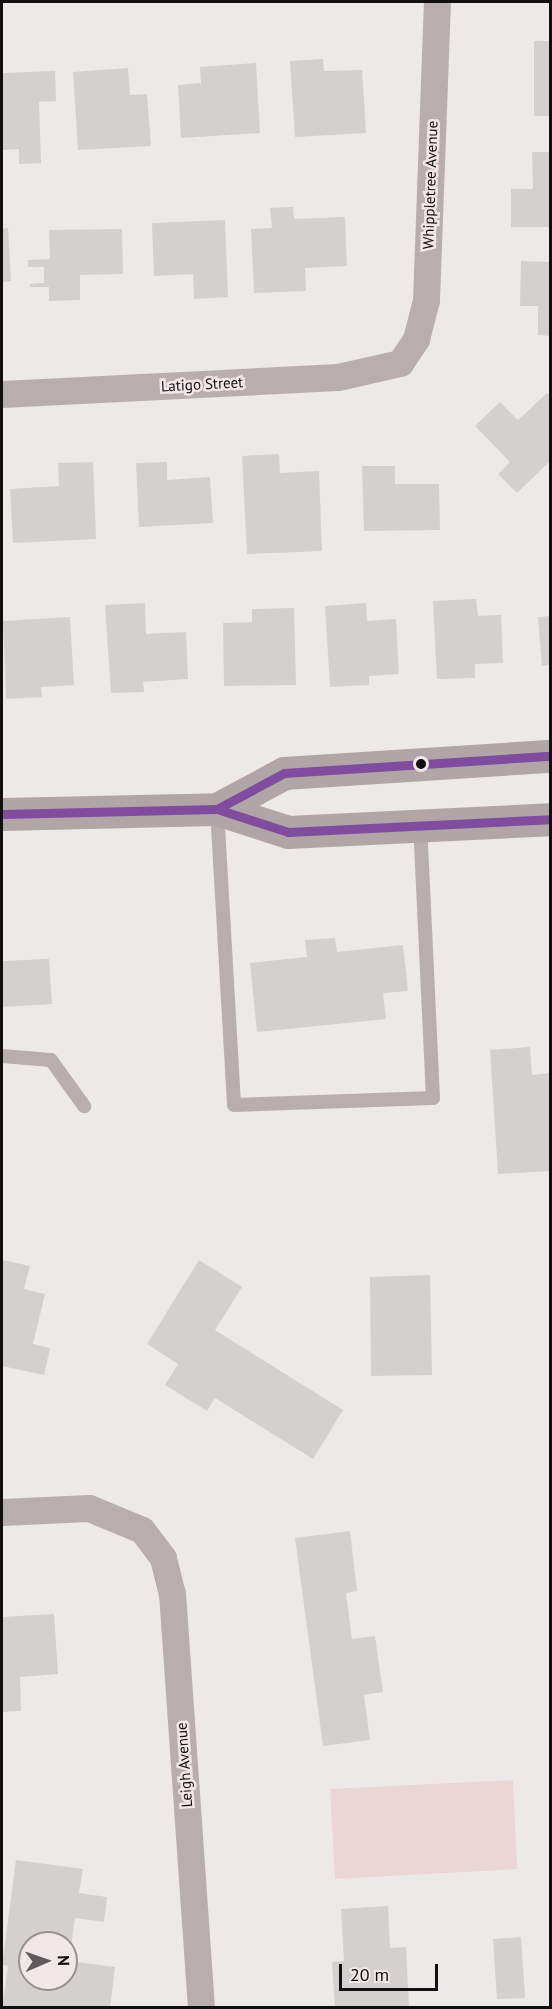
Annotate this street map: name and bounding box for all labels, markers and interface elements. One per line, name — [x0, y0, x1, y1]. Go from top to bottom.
street label: Whippletree Avenue — [419, 120, 441, 250]
street label: Latigo Street — [160, 373, 244, 395]
unlabelled marker — [415, 758, 427, 770]
street label: Leigh Avenue — [172, 1722, 196, 1808]
north arrow — [18, 1931, 78, 1991]
scale bar — [342, 1952, 441, 1990]
text: N — [54, 1955, 74, 1966]
text: 20 m — [350, 1963, 389, 1986]

